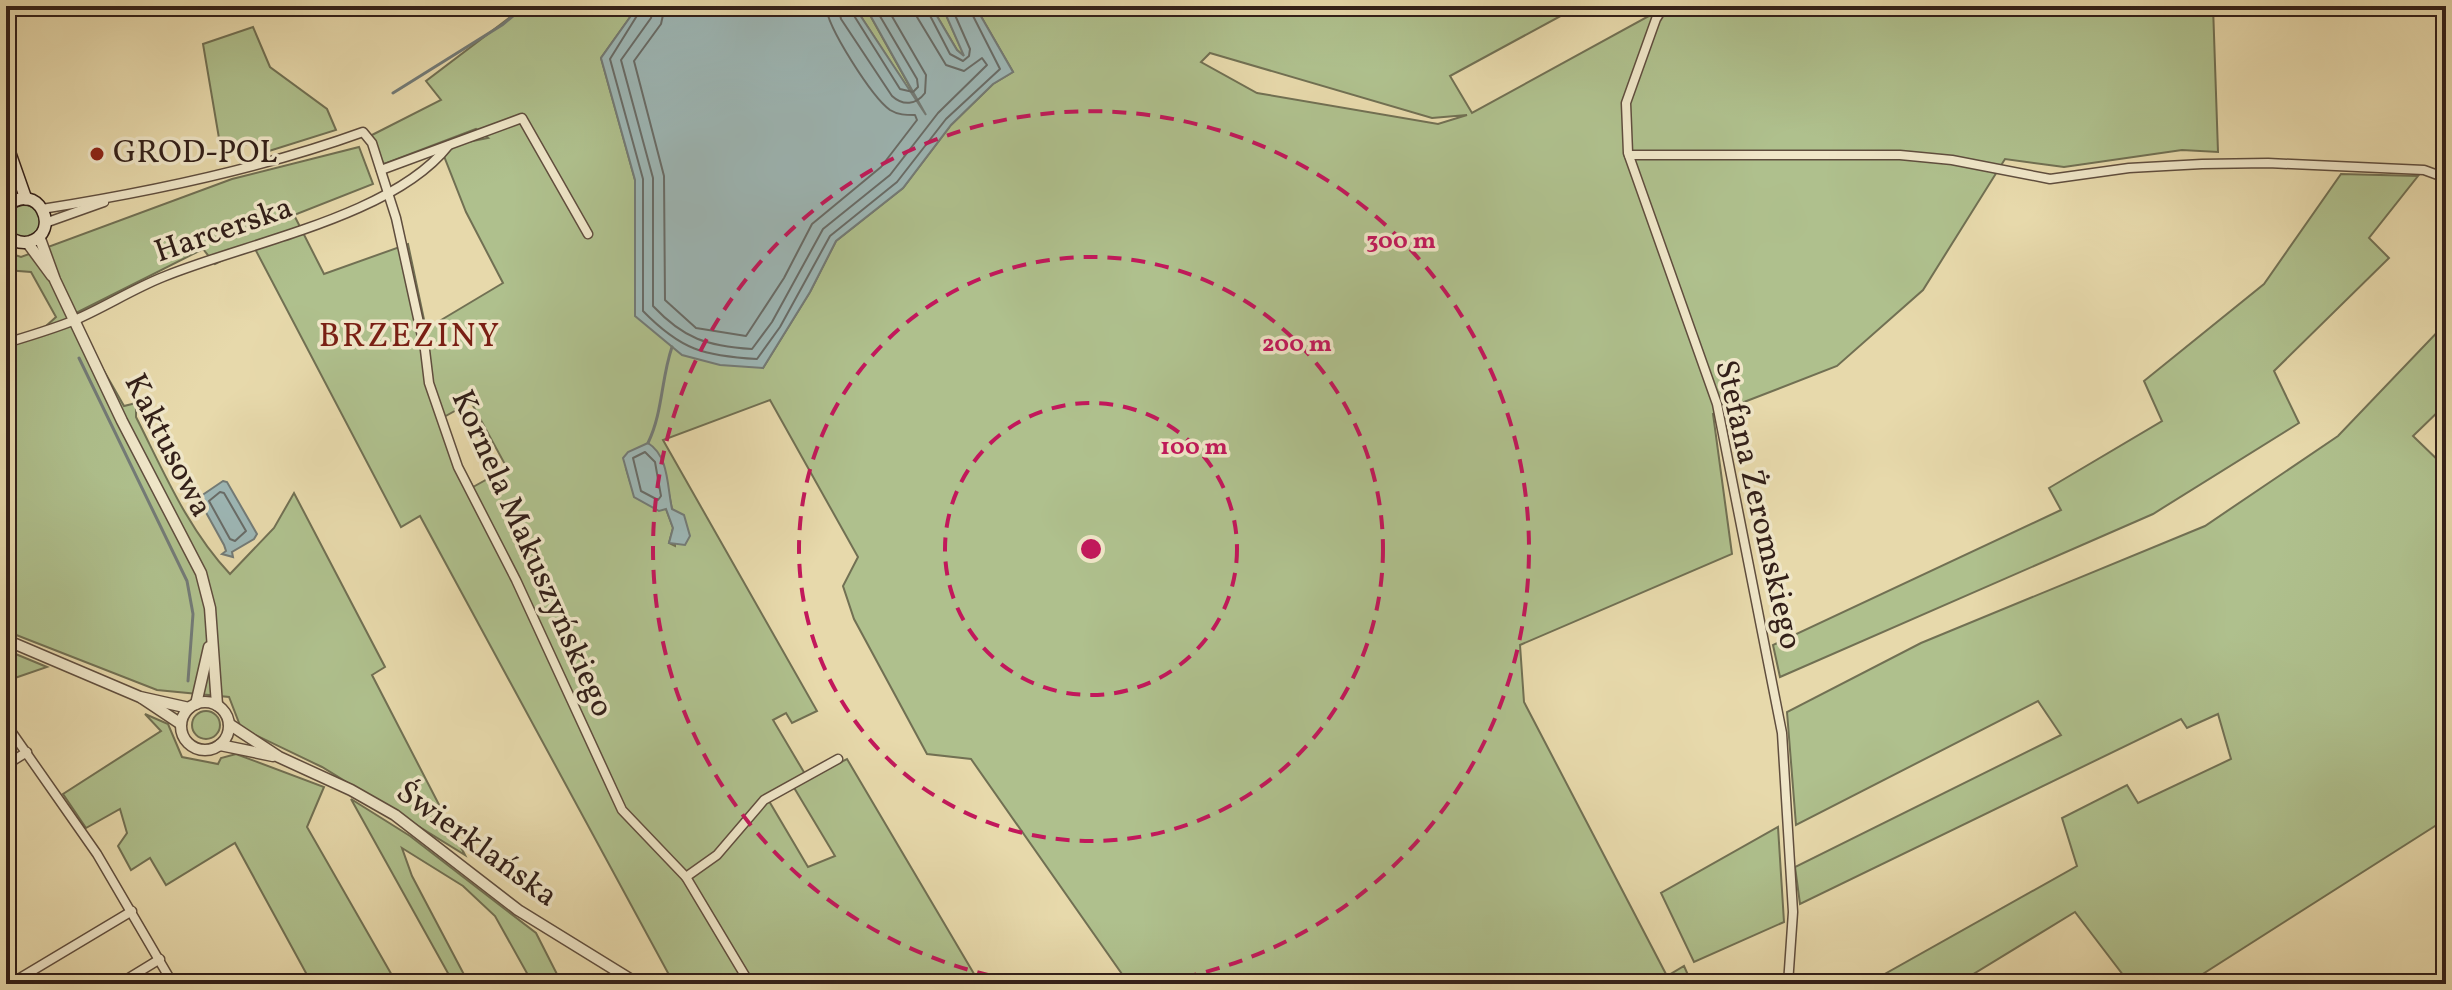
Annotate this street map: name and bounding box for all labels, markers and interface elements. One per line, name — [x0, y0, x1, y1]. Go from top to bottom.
place label: GROD-POL — [113, 132, 277, 176]
marker: GROD-POL — [88, 145, 106, 163]
street label: Harcerska — [149, 187, 299, 275]
text: 300 m — [1366, 225, 1436, 259]
district label: BRZEZINY — [319, 314, 501, 361]
text: 200 m — [1262, 328, 1332, 362]
street label: Stefana Żeromskiego — [1702, 356, 1812, 654]
street label: Kaktusowa — [112, 367, 222, 525]
street label: Kornela Makuszyńskiego — [439, 383, 623, 725]
text: 100 m — [1160, 431, 1228, 465]
centre of rings — [1077, 535, 1105, 563]
street label: Świerklańska — [386, 771, 566, 919]

